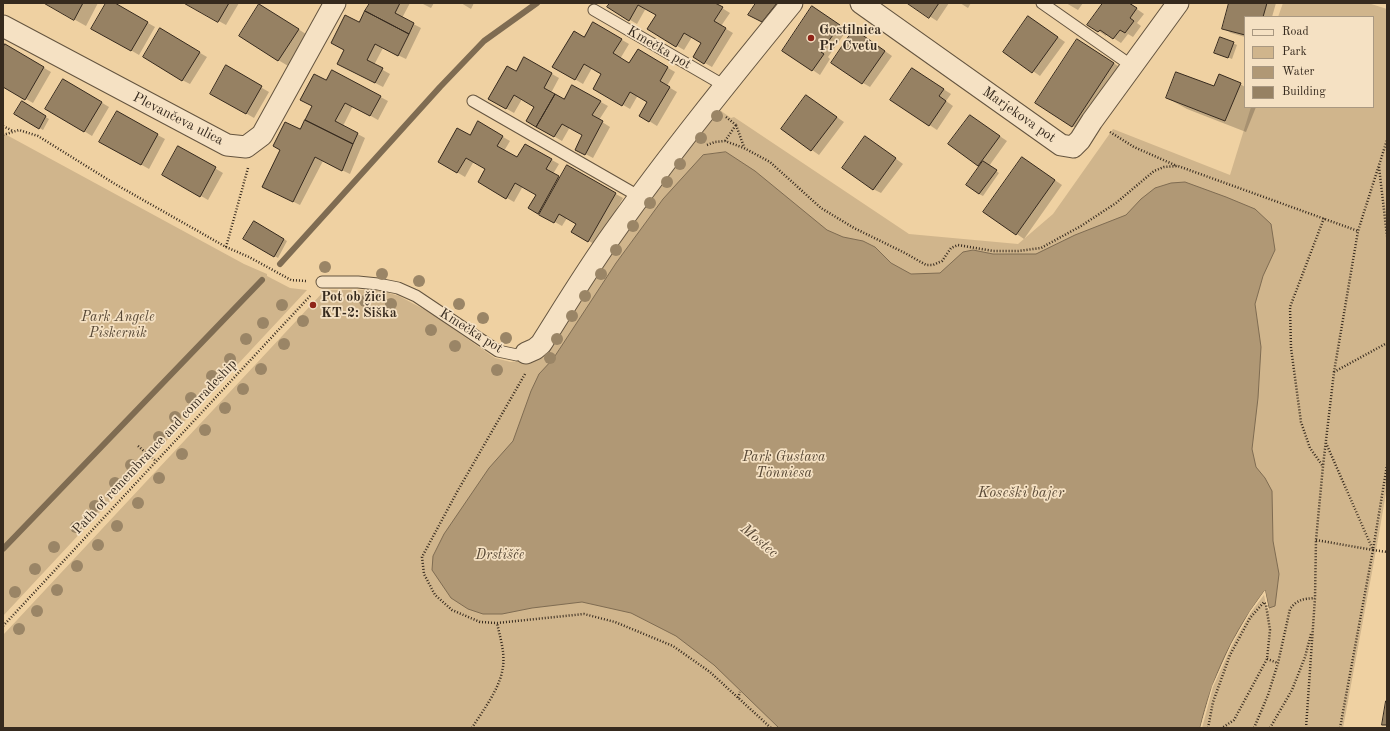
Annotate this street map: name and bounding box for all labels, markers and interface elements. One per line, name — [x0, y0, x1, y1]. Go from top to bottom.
legend — [1244, 16, 1374, 108]
place label: Gostilnica Pr' Cvetu — [819, 22, 881, 54]
street label: Kmečka pot — [624, 23, 694, 73]
text: Road — [1282, 26, 1309, 38]
marker: Gostilnica Pr' Cvetu — [806, 33, 816, 43]
text: Park — [1282, 46, 1307, 58]
text: Water — [1282, 66, 1314, 78]
street label: Marjekova pot — [979, 83, 1059, 147]
text: Building — [1282, 86, 1326, 98]
street label: Plevančeva ulica — [130, 89, 226, 149]
place label: Pot ob žici KT-2: Šiška — [321, 289, 397, 322]
marker: Pot ob žici KT-2: Šiška — [308, 300, 318, 310]
street label: Kmečka pot — [436, 305, 506, 357]
park label: Park Angele Piskernik — [81, 309, 155, 342]
street label: Path of remembrance and comradeship — [69, 356, 241, 538]
park label: Park Gustava Tönniesa — [743, 449, 825, 482]
water label: Koseški bajer — [978, 484, 1064, 502]
water label: Mostec — [736, 520, 782, 562]
park label: Drstišče — [475, 547, 525, 563]

